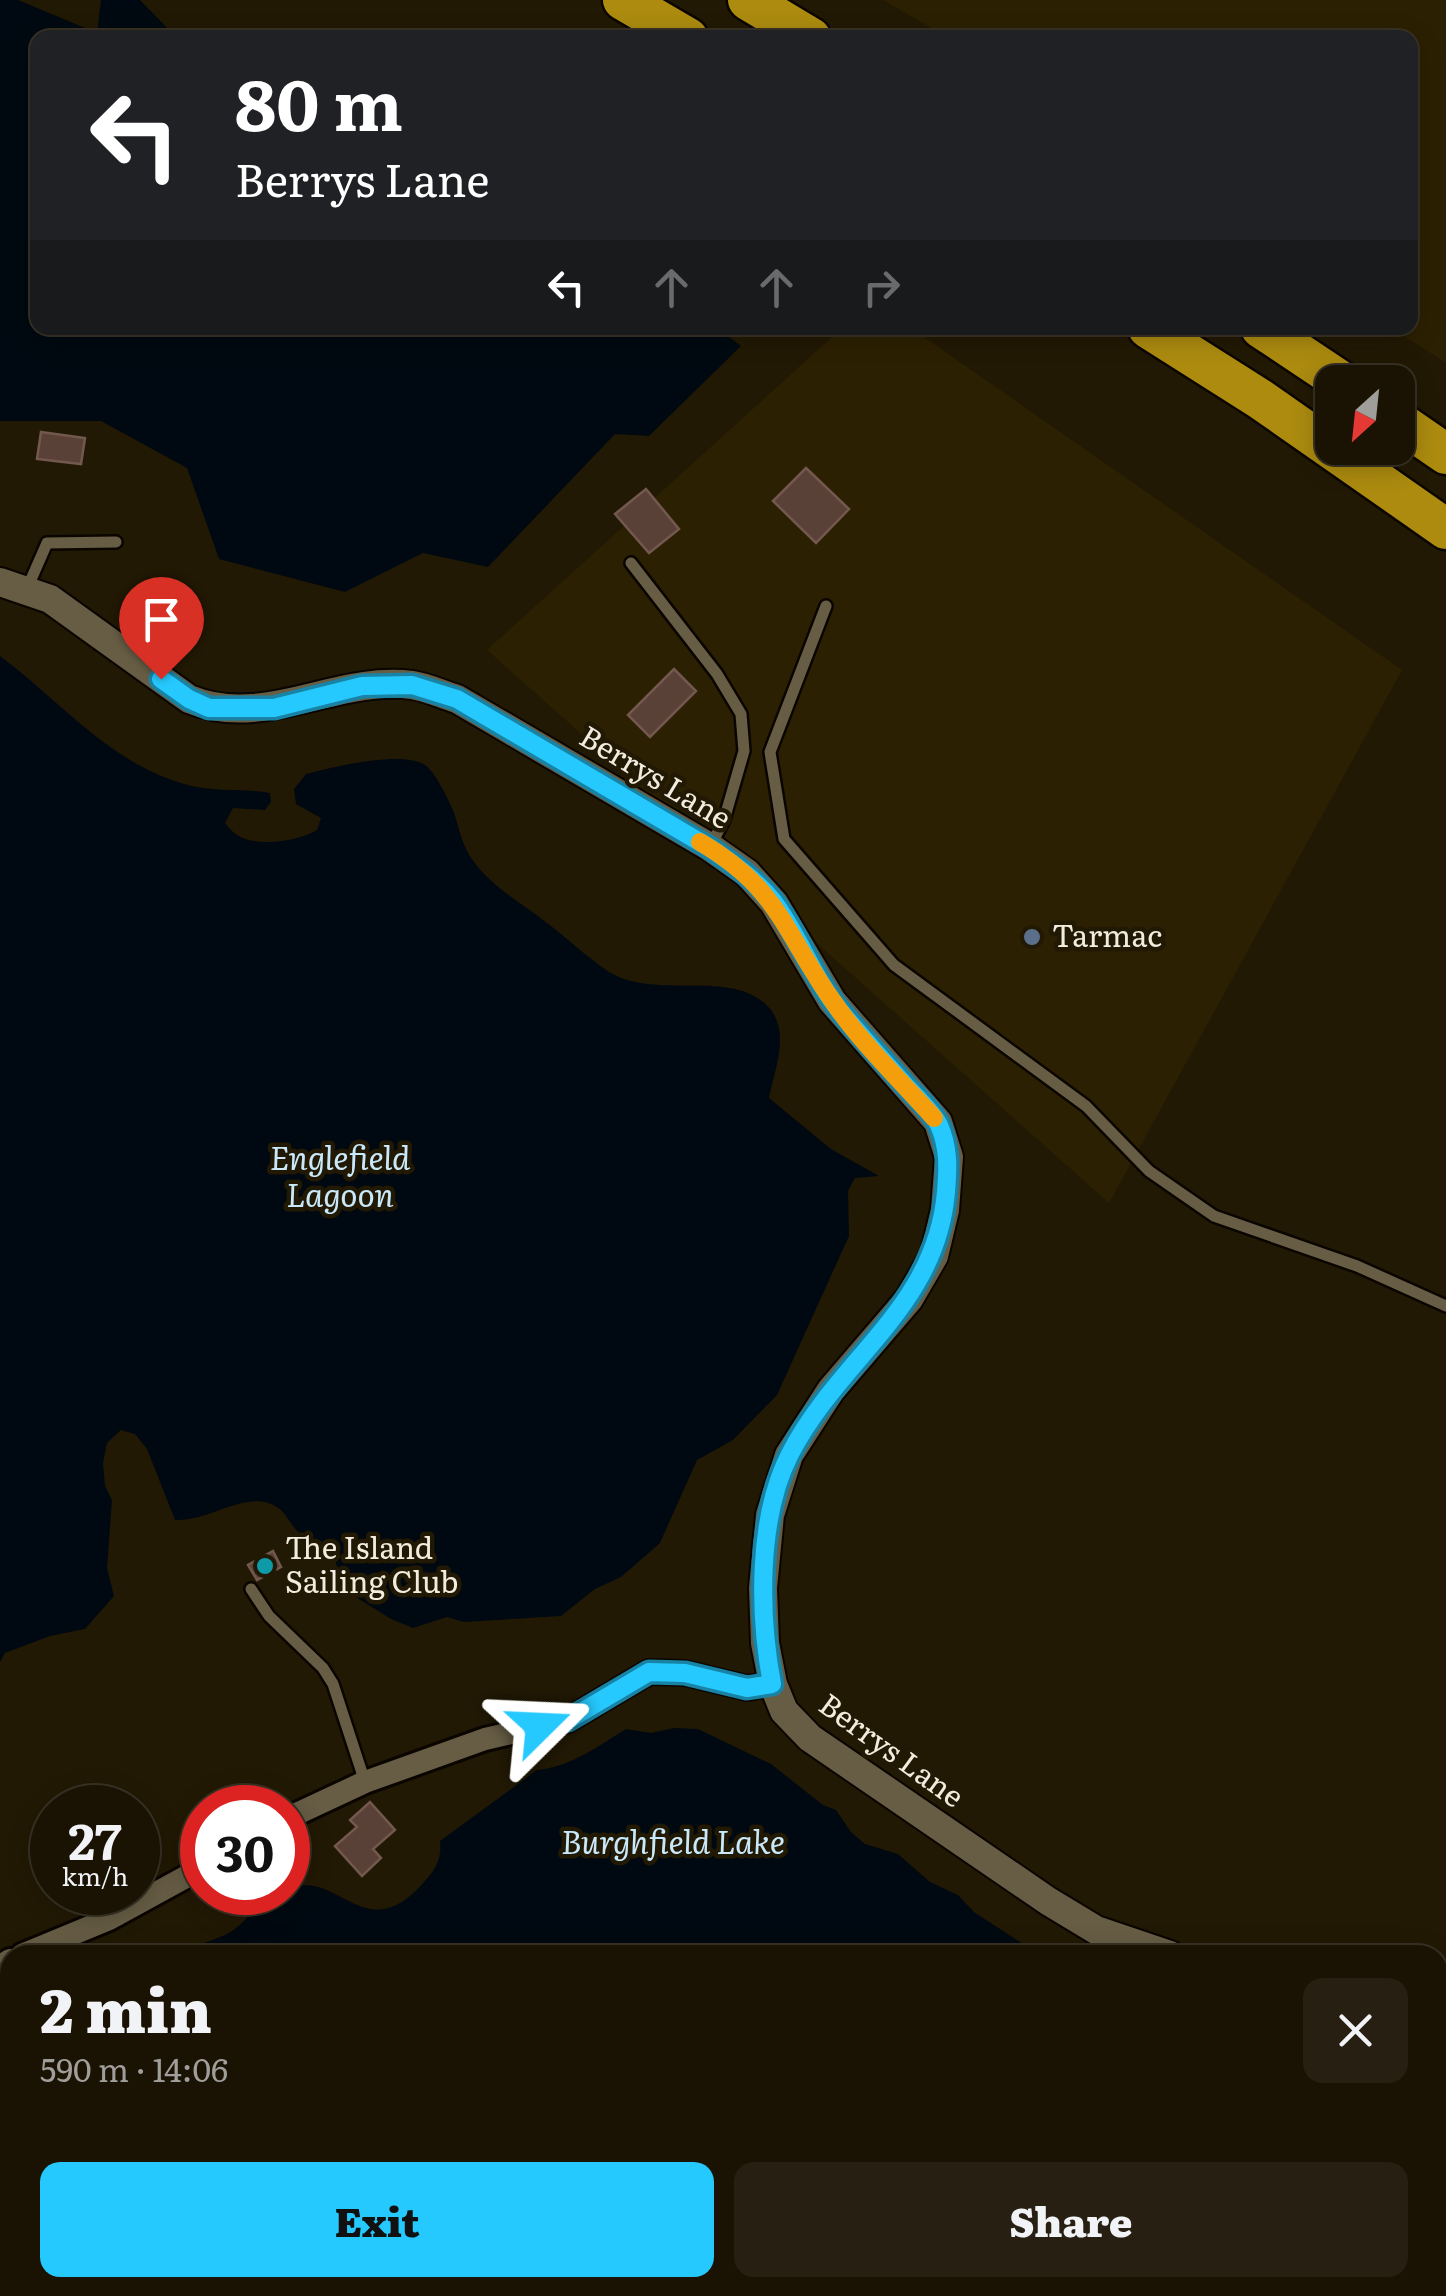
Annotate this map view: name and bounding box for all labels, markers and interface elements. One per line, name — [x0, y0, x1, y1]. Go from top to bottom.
text: 80 m — [235, 49, 403, 153]
icon: left — [70, 70, 200, 200]
text: Berrys Lane — [235, 144, 490, 211]
icon: left — [539, 260, 594, 315]
icon: ahead — [644, 260, 699, 315]
icon: ahead — [749, 260, 804, 315]
icon: right — [854, 260, 909, 315]
north arrow — [1315, 365, 1415, 465]
map controls — [1315, 365, 1415, 465]
pin — [119, 577, 204, 680]
icon: arrive — [134, 592, 189, 647]
street label: Berrys Lane — [572, 713, 741, 838]
place label: Tarmac — [1052, 912, 1162, 956]
marker: Tarmac — [1021, 926, 1043, 948]
water label: Englefield Lagoon — [270, 1132, 411, 1217]
place label: The Island Sailing Club — [285, 1524, 458, 1602]
marker: The Island Sailing Club — [254, 1555, 276, 1577]
position arrow — [488, 1674, 592, 1778]
street label: Berrys Lane — [811, 1681, 974, 1816]
speed limit sign: 30 — [180, 1785, 310, 1915]
text: 27 — [68, 1801, 122, 1875]
water label: Burghfield Lake — [561, 1816, 785, 1864]
text: km/h — [62, 1857, 128, 1894]
text: 2 min — [40, 1962, 212, 2051]
button: close — [1303, 1978, 1408, 2083]
text: 590 m · 14:06 — [40, 2044, 228, 2092]
button: Exit — [40, 2162, 714, 2277]
button: Share — [734, 2162, 1408, 2277]

